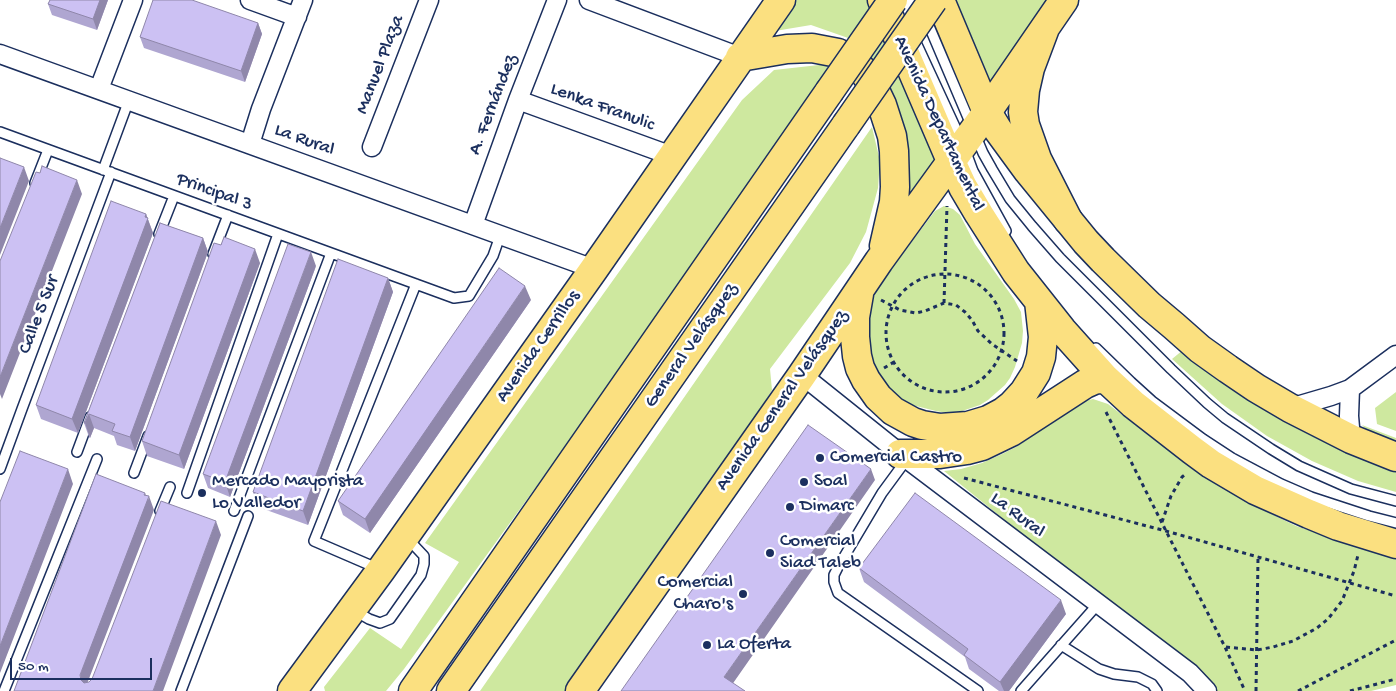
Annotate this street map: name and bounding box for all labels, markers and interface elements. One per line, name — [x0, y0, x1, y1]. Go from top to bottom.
street label: Manuel Plaza — [352, 12, 410, 118]
street label: Avenida Departamental — [887, 33, 989, 215]
street label: A. Fernández — [464, 52, 524, 158]
street label: Lenka Franulic — [547, 79, 657, 137]
street label: La Rural — [271, 120, 337, 162]
street label: Principal 3 — [173, 169, 255, 217]
street label: Calle 5 Sur — [15, 272, 65, 358]
street label: General Velásquez — [640, 279, 744, 413]
street label: Avenida Cerrillos — [492, 287, 586, 407]
street label: Avenida General Velásquez — [712, 306, 854, 496]
place label: Comercial Castro — [830, 447, 962, 469]
marker: Comercial Castro — [814, 452, 826, 464]
place label: Mercado Mayorista Lo Valledor — [212, 471, 363, 515]
place label: Soal — [814, 471, 847, 493]
marker: Soal — [798, 476, 810, 488]
marker: Mercado Mayorista Lo Valledor — [196, 487, 208, 499]
street label: La Rural — [985, 488, 1049, 544]
place label: Dimarc — [800, 496, 854, 518]
marker: Dimarc — [784, 501, 796, 513]
place label: Comercial Siad Taleb — [780, 531, 861, 575]
marker: Comercial Siad Taleb — [764, 547, 776, 559]
place label: Comercial Charo's — [658, 572, 733, 616]
marker: Comercial Charo's — [737, 588, 749, 600]
place label: La Oferta — [717, 634, 791, 656]
marker: La Oferta — [701, 639, 713, 651]
scale bar — [12, 648, 155, 680]
text: 50 m — [18, 658, 49, 676]

